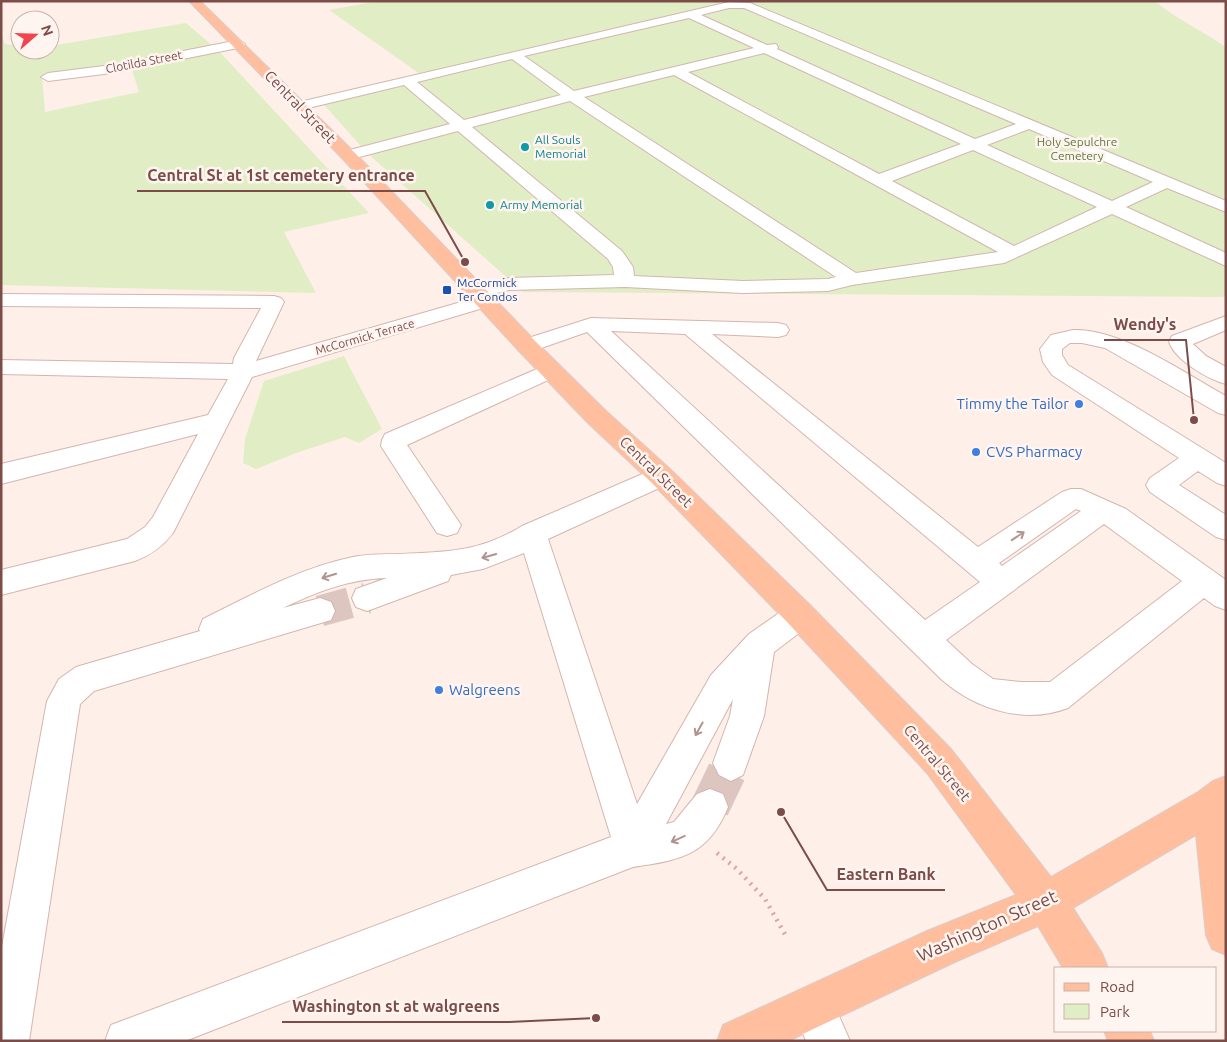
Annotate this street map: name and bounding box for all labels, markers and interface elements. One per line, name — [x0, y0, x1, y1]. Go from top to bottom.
north arrow — [10, 10, 60, 60]
text: N — [38, 23, 57, 38]
street label: Clotilda Street — [105, 48, 184, 75]
street label: Central Street — [261, 67, 339, 147]
place label: All Souls Memorial — [535, 133, 586, 160]
park label: Holy Sepulchre Cemetery — [1037, 135, 1117, 162]
marker: All Souls Memorial — [519, 141, 531, 153]
callout: Central St at 1st cemetery entrance — [137, 160, 425, 191]
text: Central St at 1st cemetery entrance — [147, 166, 415, 184]
place label: Army Memorial — [500, 198, 582, 211]
marker: Army Memorial — [484, 199, 496, 211]
place label: McCormick Ter Condos — [457, 276, 517, 303]
marker: McCormick Ter Condos — [441, 284, 453, 296]
callout: Wendy's — [1104, 309, 1186, 340]
text: Wendy's — [1114, 315, 1176, 333]
street label: McCormick Terrace — [314, 316, 416, 357]
place label: Timmy the Tailor — [956, 395, 1069, 412]
marker: Timmy the Tailor — [1073, 398, 1085, 410]
street label: Central Street — [616, 433, 696, 511]
place label: CVS Pharmacy — [986, 443, 1082, 460]
marker: CVS Pharmacy — [970, 446, 982, 458]
one-way arrow — [1010, 531, 1024, 541]
one-way arrow — [482, 551, 498, 561]
one-way arrow — [321, 572, 337, 582]
place label: Walgreens — [449, 681, 520, 698]
marker: Walgreens — [433, 684, 445, 696]
one-way arrow — [694, 721, 704, 736]
street label: Central Street — [900, 721, 974, 804]
one-way arrow — [671, 835, 686, 844]
callout: Eastern Bank — [827, 859, 945, 890]
text: Eastern Bank — [837, 865, 935, 883]
street label: Washington Street — [914, 885, 1060, 965]
legend — [1054, 967, 1217, 1032]
text: Road — [1100, 978, 1135, 995]
callout: Washington st at walgreens — [282, 991, 509, 1022]
text: Washington st at walgreens — [292, 997, 500, 1015]
text: Park — [1100, 1003, 1130, 1020]

